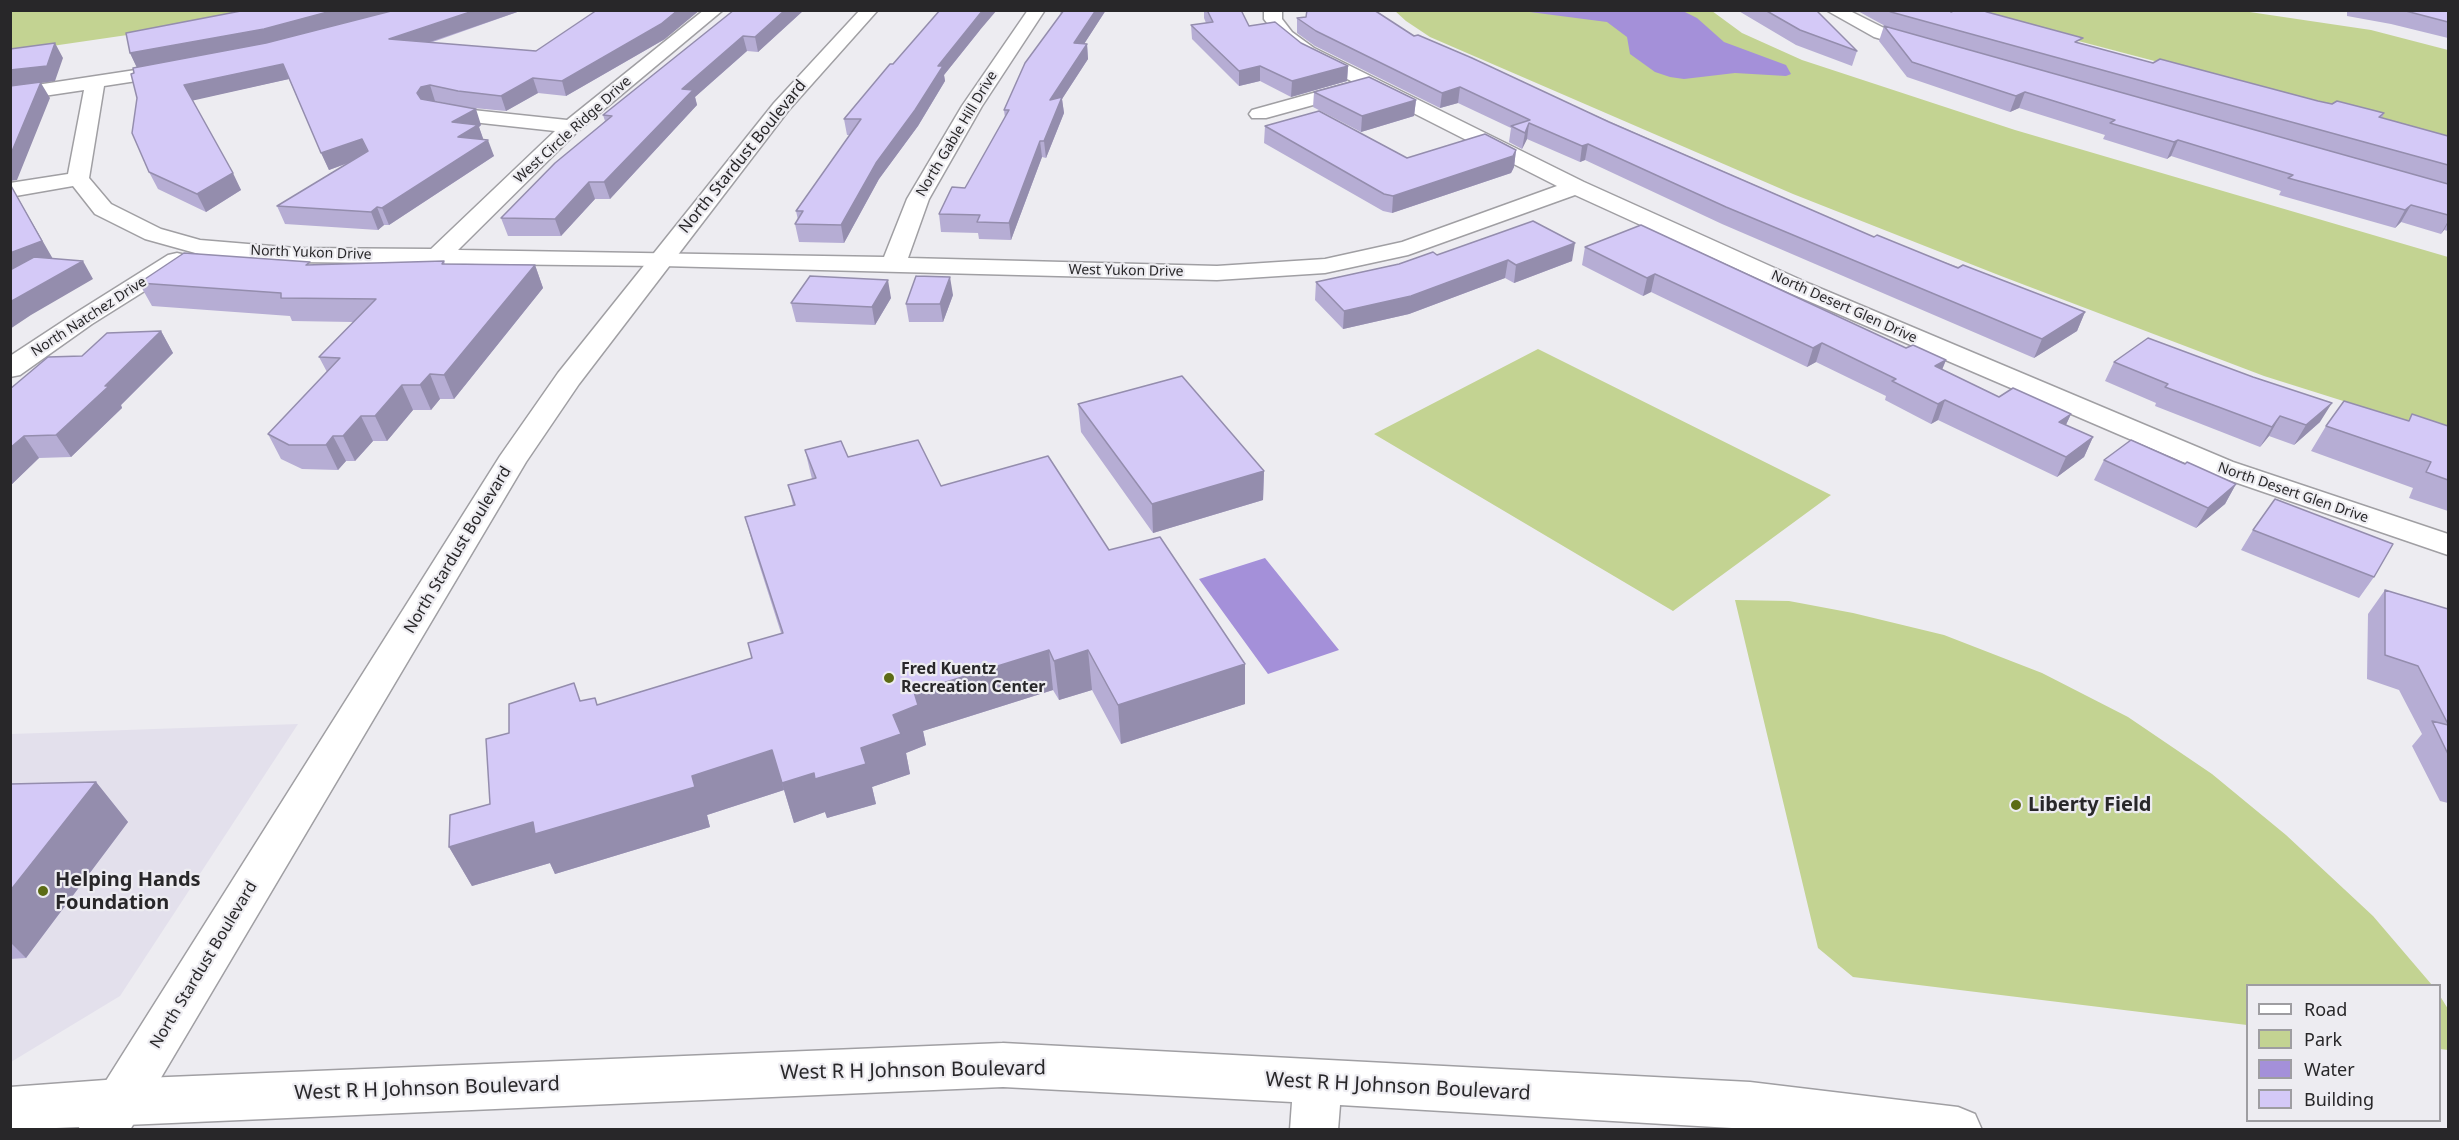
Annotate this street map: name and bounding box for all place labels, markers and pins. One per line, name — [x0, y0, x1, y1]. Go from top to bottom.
place label: Fred Kuentz Recreation Center — [901, 659, 1045, 697]
marker: Fred Kuentz Recreation Center — [882, 671, 896, 685]
place label: Liberty Field — [2028, 793, 2151, 817]
marker: Liberty Field — [2009, 798, 2023, 812]
place label: Helping Hands Foundation — [55, 868, 201, 915]
marker: Helping Hands Foundation — [36, 884, 50, 898]

